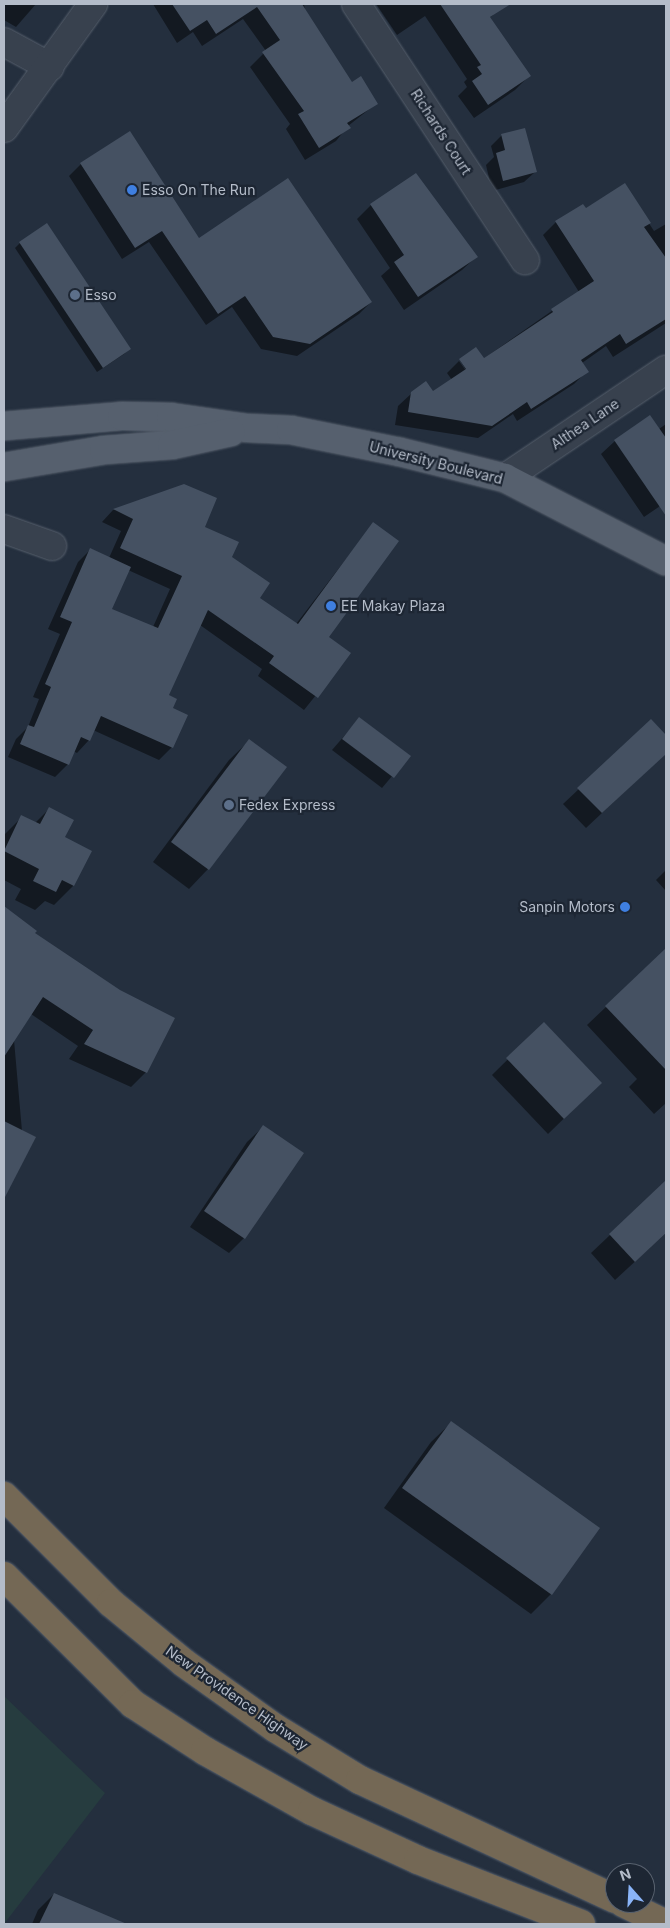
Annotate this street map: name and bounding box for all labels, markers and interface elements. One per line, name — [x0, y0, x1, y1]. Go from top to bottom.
street label: Richards Court — [407, 86, 475, 178]
place label: Esso On The Run — [142, 182, 255, 198]
marker: Esso On The Run — [126, 184, 138, 196]
place label: Esso — [85, 287, 117, 303]
marker: Esso — [69, 289, 81, 301]
street label: Althea Lane — [548, 395, 622, 453]
street label: University Boulevard — [368, 438, 504, 488]
place label: EE Makay Plaza — [341, 598, 445, 614]
marker: EE Makay Plaza — [325, 600, 337, 612]
place label: Fedex Express — [239, 797, 335, 813]
marker: Fedex Express — [223, 799, 235, 811]
place label: Sanpin Motors — [519, 899, 615, 915]
marker: Sanpin Motors — [619, 901, 631, 913]
street label: New Providence Highway — [163, 1642, 311, 1754]
north arrow — [605, 1863, 655, 1913]
text: N — [617, 1865, 633, 1884]

